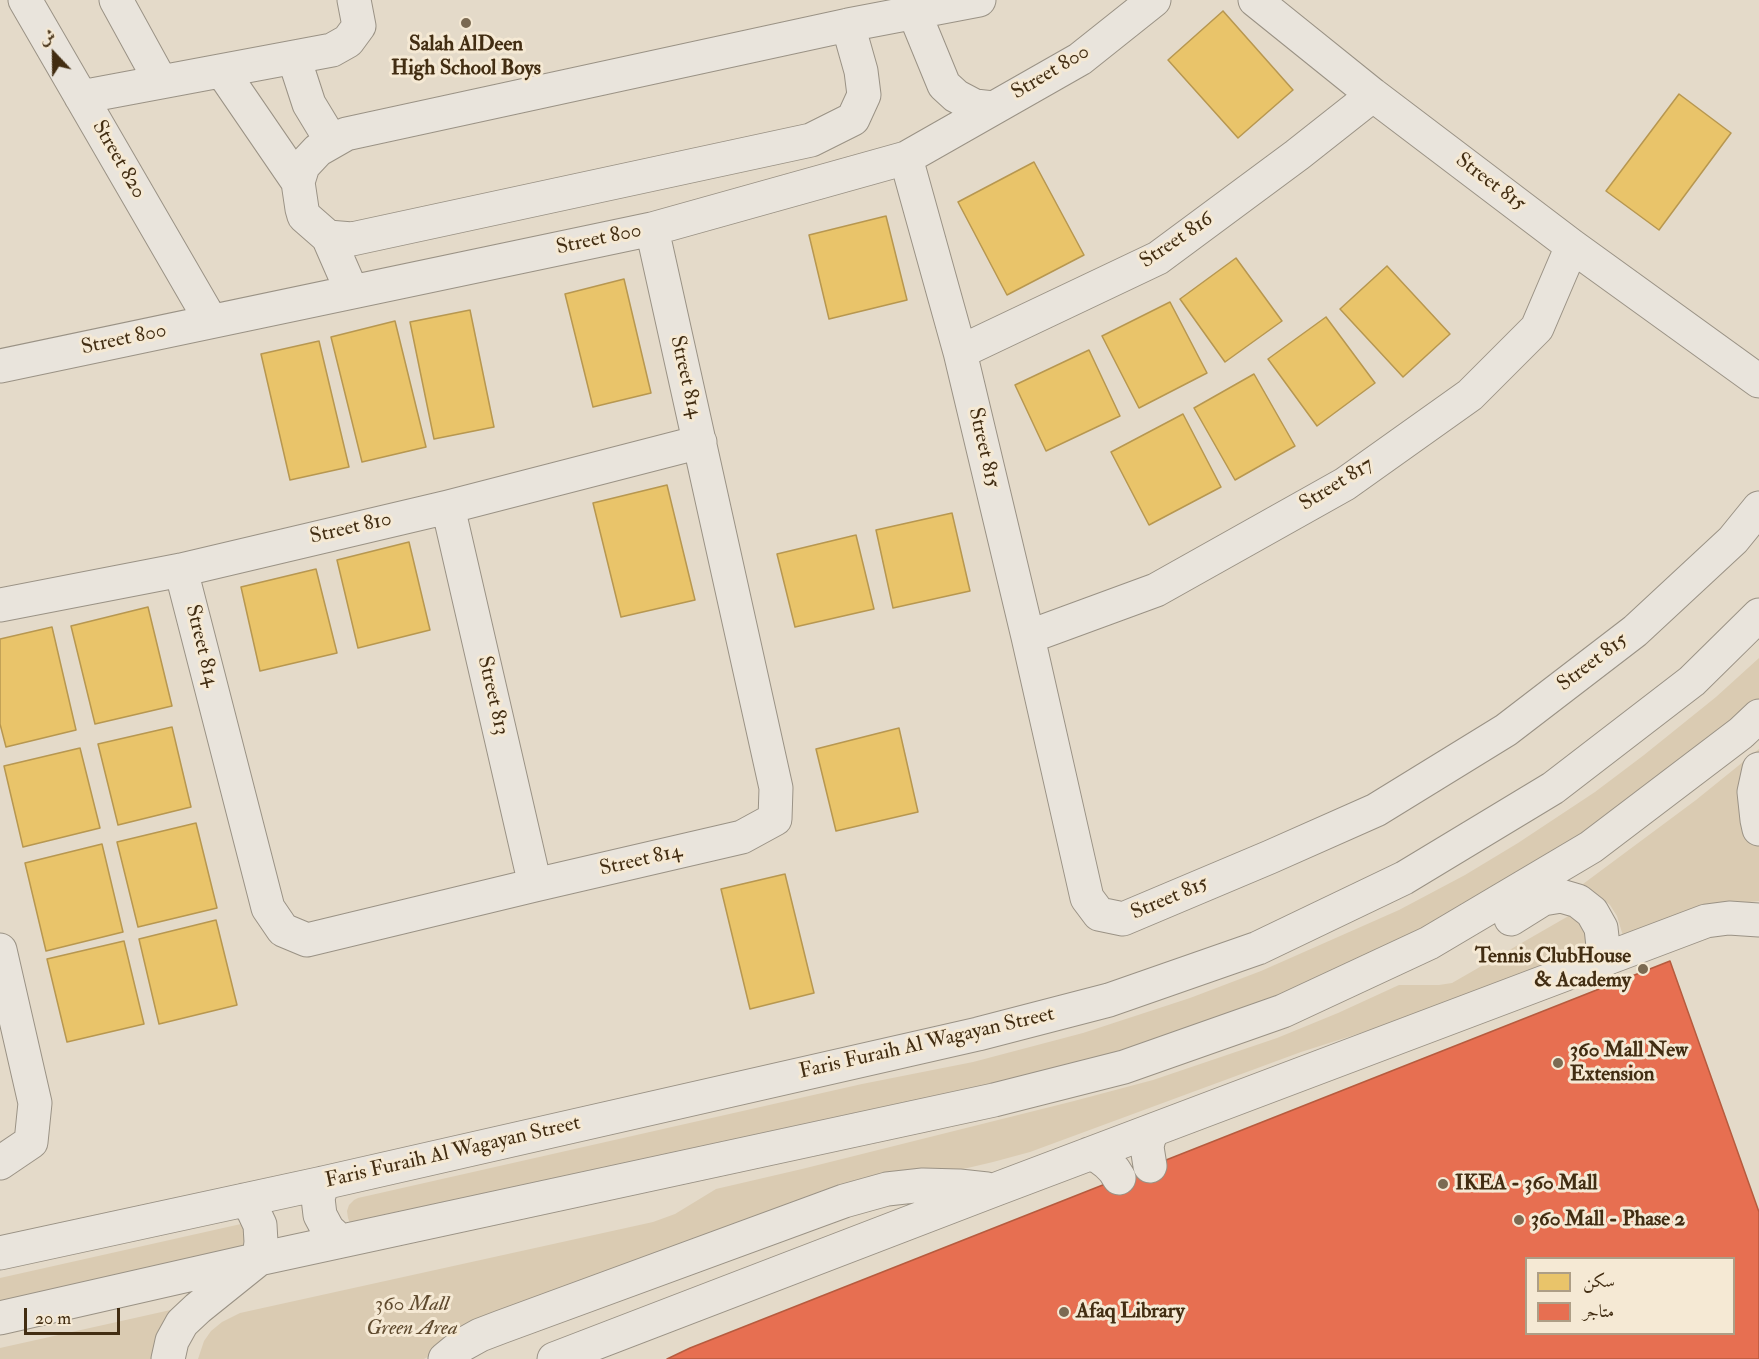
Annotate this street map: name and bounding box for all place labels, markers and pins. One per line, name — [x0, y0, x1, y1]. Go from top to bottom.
marker: Salah AlDeen High School Boys — [459, 16, 473, 30]
place label: Salah AlDeen High School Boys — [391, 32, 541, 82]
place label: Tennis ClubHouse & Academy — [1475, 944, 1631, 994]
marker: Tennis ClubHouse & Academy — [1636, 962, 1650, 976]
place label: 360 Mall New Extension — [1570, 1038, 1688, 1088]
marker: 360 Mall New Extension — [1551, 1056, 1565, 1070]
place label: IKEA - 360 Mall — [1455, 1171, 1598, 1197]
marker: IKEA - 360 Mall — [1436, 1177, 1450, 1191]
place label: 360 Mall - Phase 2 — [1531, 1207, 1685, 1233]
marker: 360 Mall - Phase 2 — [1512, 1213, 1526, 1227]
place label: Afaq Library — [1076, 1299, 1185, 1325]
marker: Afaq Library — [1057, 1305, 1071, 1319]

